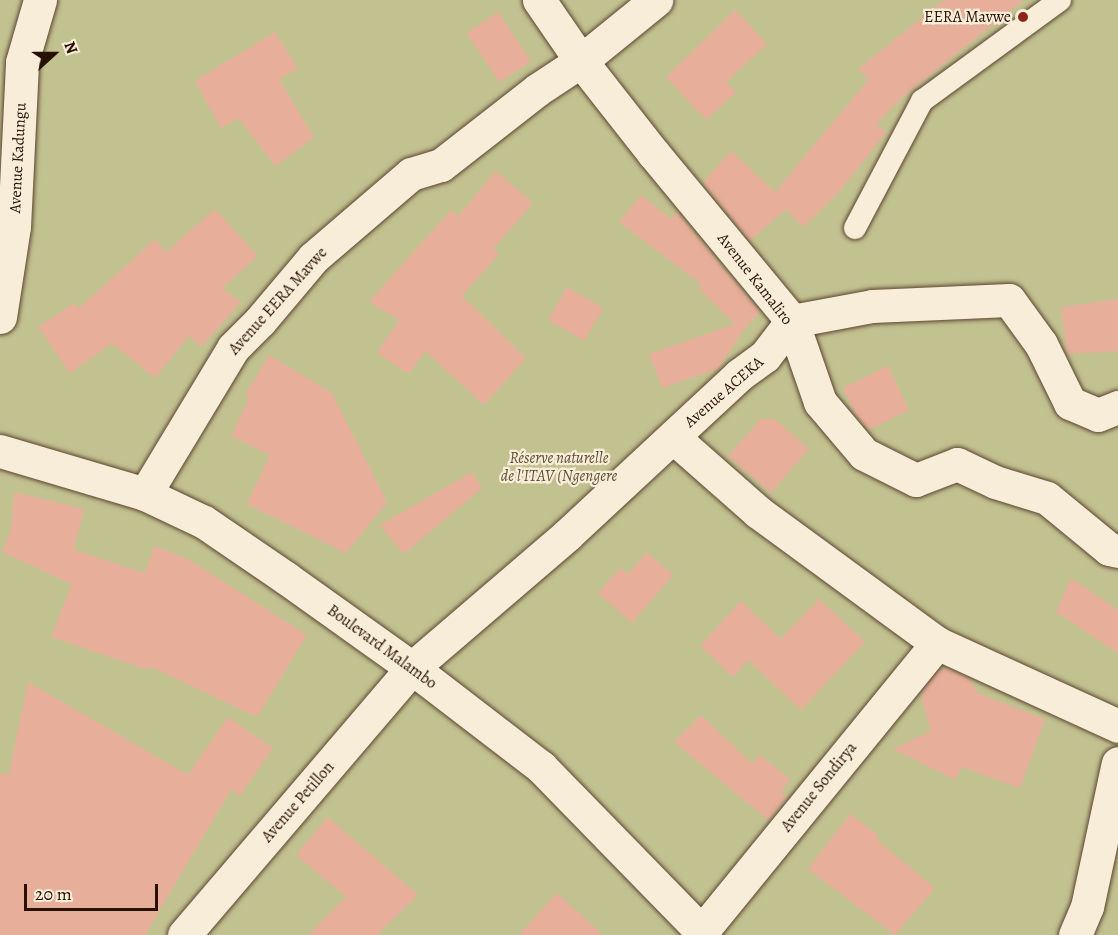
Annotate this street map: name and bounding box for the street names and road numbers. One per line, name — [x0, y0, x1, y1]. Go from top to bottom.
street label: Avenue Kadungu — [6, 102, 30, 214]
street label: Avenue Kamaliro — [713, 229, 797, 329]
street label: Avenue EERA Mavwe — [225, 243, 331, 359]
street label: Avenue ACEKA — [680, 352, 768, 432]
street label: Boulevard Malambo — [323, 601, 441, 693]
street label: Avenue Sondirya — [777, 738, 861, 836]
street label: Avenue Petillon — [258, 758, 338, 846]

